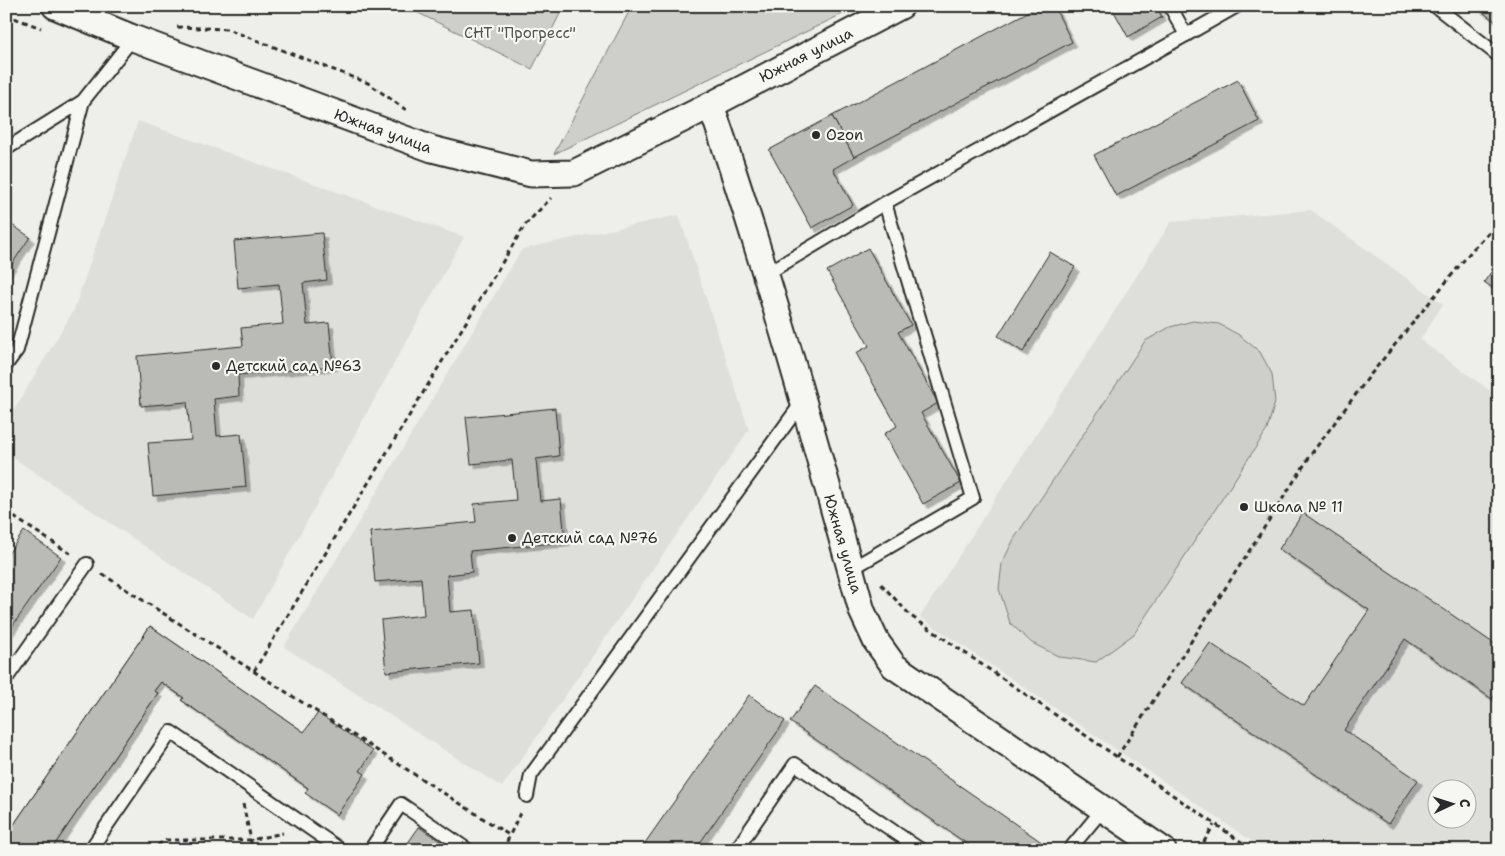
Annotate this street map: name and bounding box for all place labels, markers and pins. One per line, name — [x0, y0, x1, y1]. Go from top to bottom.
place label: Ozon — [826, 125, 863, 145]
marker: Ozon — [810, 129, 822, 141]
place label: Детский сад №63 — [226, 356, 362, 376]
marker: Детский сад №63 — [210, 360, 222, 372]
place label: Школа № 11 — [1254, 497, 1343, 517]
marker: Школа № 11 — [1238, 501, 1250, 513]
place label: Детский сад №76 — [522, 528, 658, 548]
marker: Детский сад №76 — [506, 532, 518, 544]

